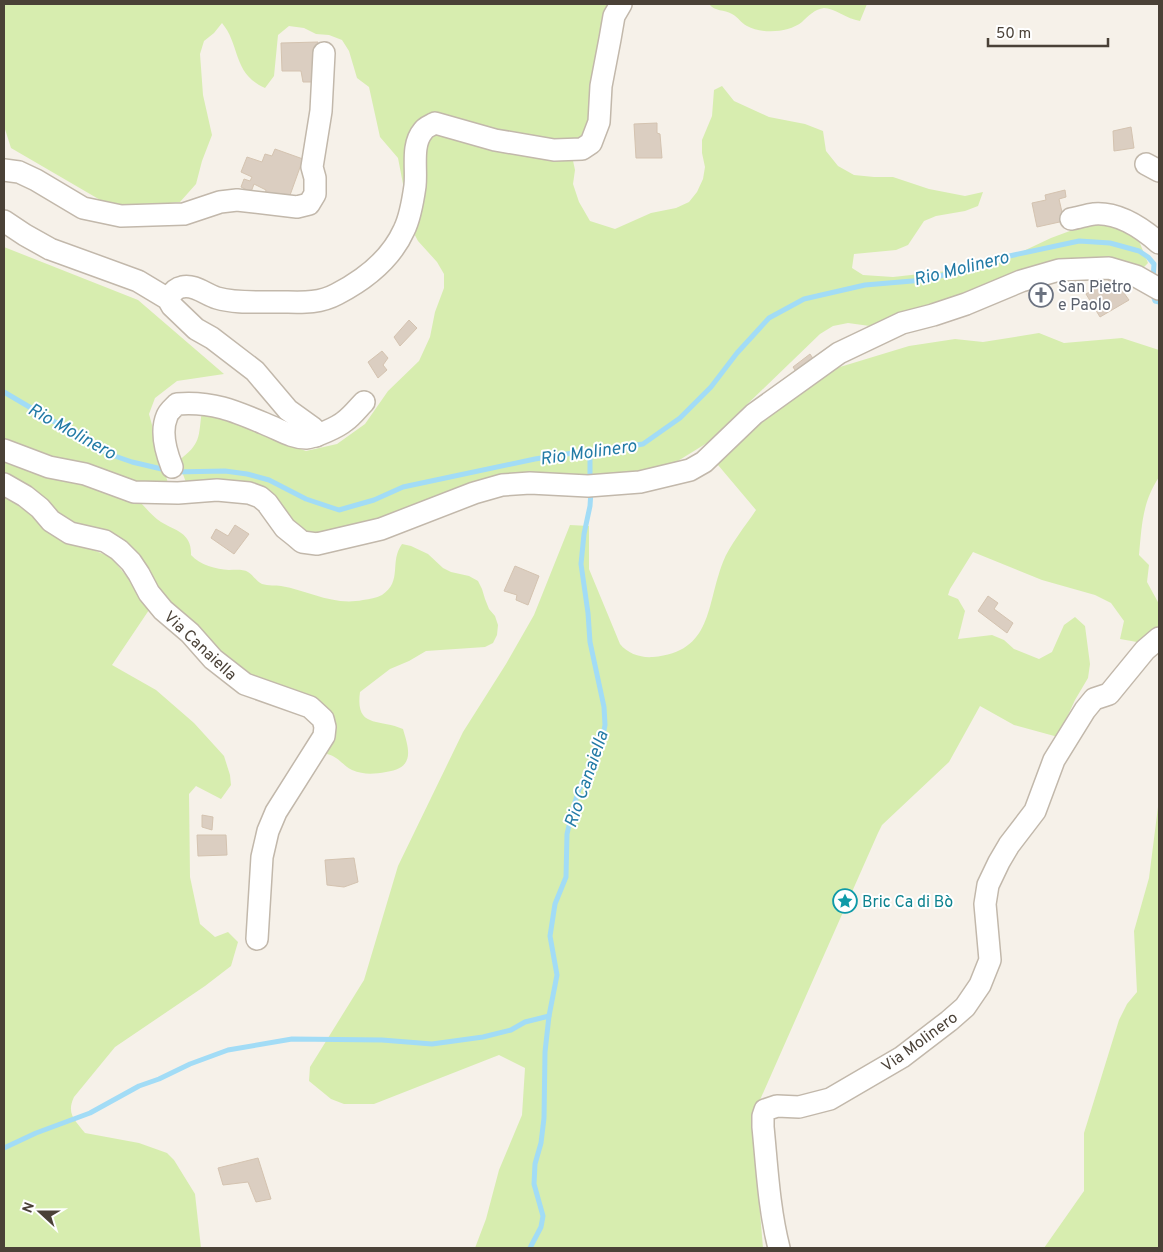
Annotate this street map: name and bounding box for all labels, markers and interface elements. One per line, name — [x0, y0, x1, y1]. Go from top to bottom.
scale bar — [988, 15, 1108, 47]
text: 50 m — [996, 25, 1031, 44]
water label: Rio Molinero — [911, 246, 1012, 292]
place label: San Pietro e Paolo — [1058, 278, 1132, 316]
church icon: San Pietro e Paolo — [1028, 282, 1054, 308]
water label: Rio Molinero — [23, 399, 120, 466]
water label: Rio Molinero — [539, 435, 638, 472]
street label: Via Canaiella — [159, 608, 240, 685]
water label: Rio Canaiella — [560, 727, 615, 831]
place icon: Bric Ca di Bò — [832, 888, 858, 914]
place label: Bric Ca di Bò — [862, 893, 953, 913]
street label: Via Molinero — [878, 1008, 962, 1077]
north arrow — [15, 1187, 65, 1237]
text: N — [20, 1200, 39, 1216]

